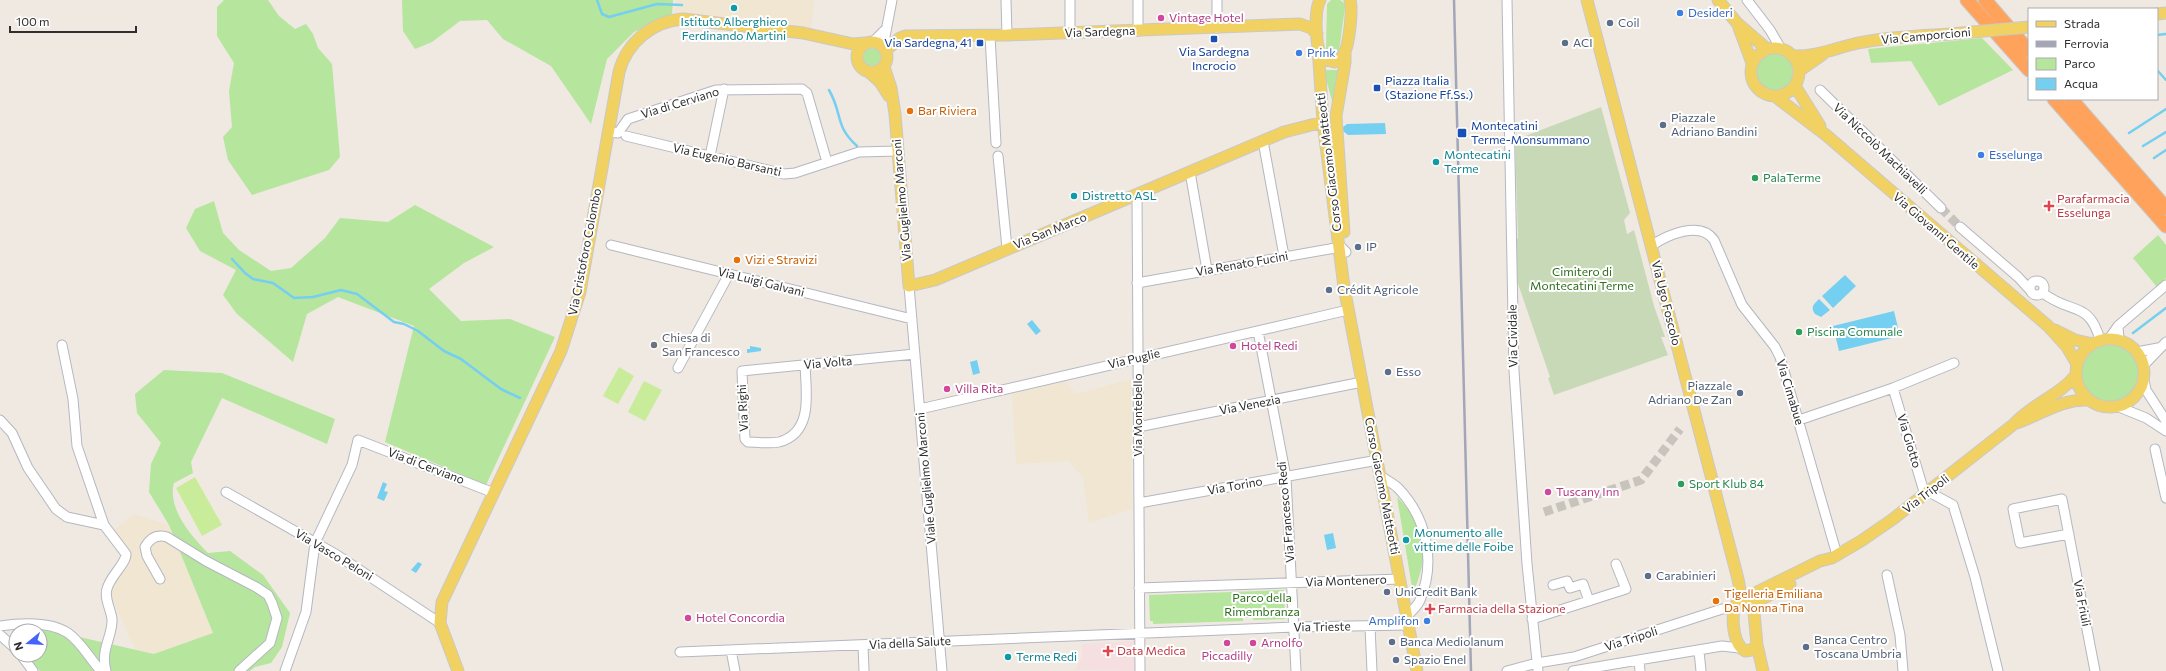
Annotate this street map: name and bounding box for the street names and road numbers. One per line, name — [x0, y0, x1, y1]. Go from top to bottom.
street label: Via Sardegna — [1064, 23, 1136, 39]
street label: Via Camporcioni — [1881, 24, 1971, 46]
street label: Via di Cerviano — [639, 83, 721, 121]
street label: Corso Giacomo Matteotti — [1313, 92, 1343, 232]
street label: Via Niccolò Machiavelli — [1831, 100, 1930, 197]
street label: Via Guglielmo Marconi — [889, 138, 913, 262]
street label: Via Eugenio Barsanti — [672, 140, 783, 178]
street label: Via Cristoforo Colombo — [565, 187, 603, 317]
street label: Via Giovanni Gentile — [1891, 189, 1983, 271]
street label: Via San Marco — [1011, 209, 1088, 251]
street label: Via Renato Fucini — [1194, 248, 1289, 278]
street label: Via Ugo Foscolo — [1650, 259, 1684, 347]
street label: Via Luigi Galvani — [716, 263, 806, 299]
street label: Via Cividale — [1504, 304, 1520, 368]
street label: Via Puglie — [1106, 345, 1161, 371]
street label: Via Volta — [803, 353, 853, 371]
street label: Via Cimabue — [1774, 357, 1808, 426]
street label: Via Montebello — [1130, 373, 1144, 457]
street label: Via Righi — [734, 384, 750, 432]
street label: Via Venezia — [1218, 391, 1282, 417]
street label: Viale Guglielmo Marconi — [912, 412, 938, 544]
street label: Via Giotto — [1895, 412, 1925, 469]
street label: Corso Giacomo Matteotti — [1363, 416, 1403, 556]
street label: Via di Cerviano — [386, 444, 467, 486]
street label: Via Francesco Redi — [1274, 461, 1296, 563]
street label: Via Tripoli — [1899, 471, 1951, 516]
street label: Via Torino — [1206, 473, 1264, 497]
street label: Via Vasco Peloni — [293, 525, 376, 583]
street label: Via Montenero — [1305, 572, 1387, 588]
street label: Via Friuli — [2072, 578, 2094, 627]
street label: Via Trieste — [1293, 619, 1351, 633]
street label: Via Tripoli — [1602, 623, 1659, 653]
street label: Via della Salute — [869, 633, 951, 651]

